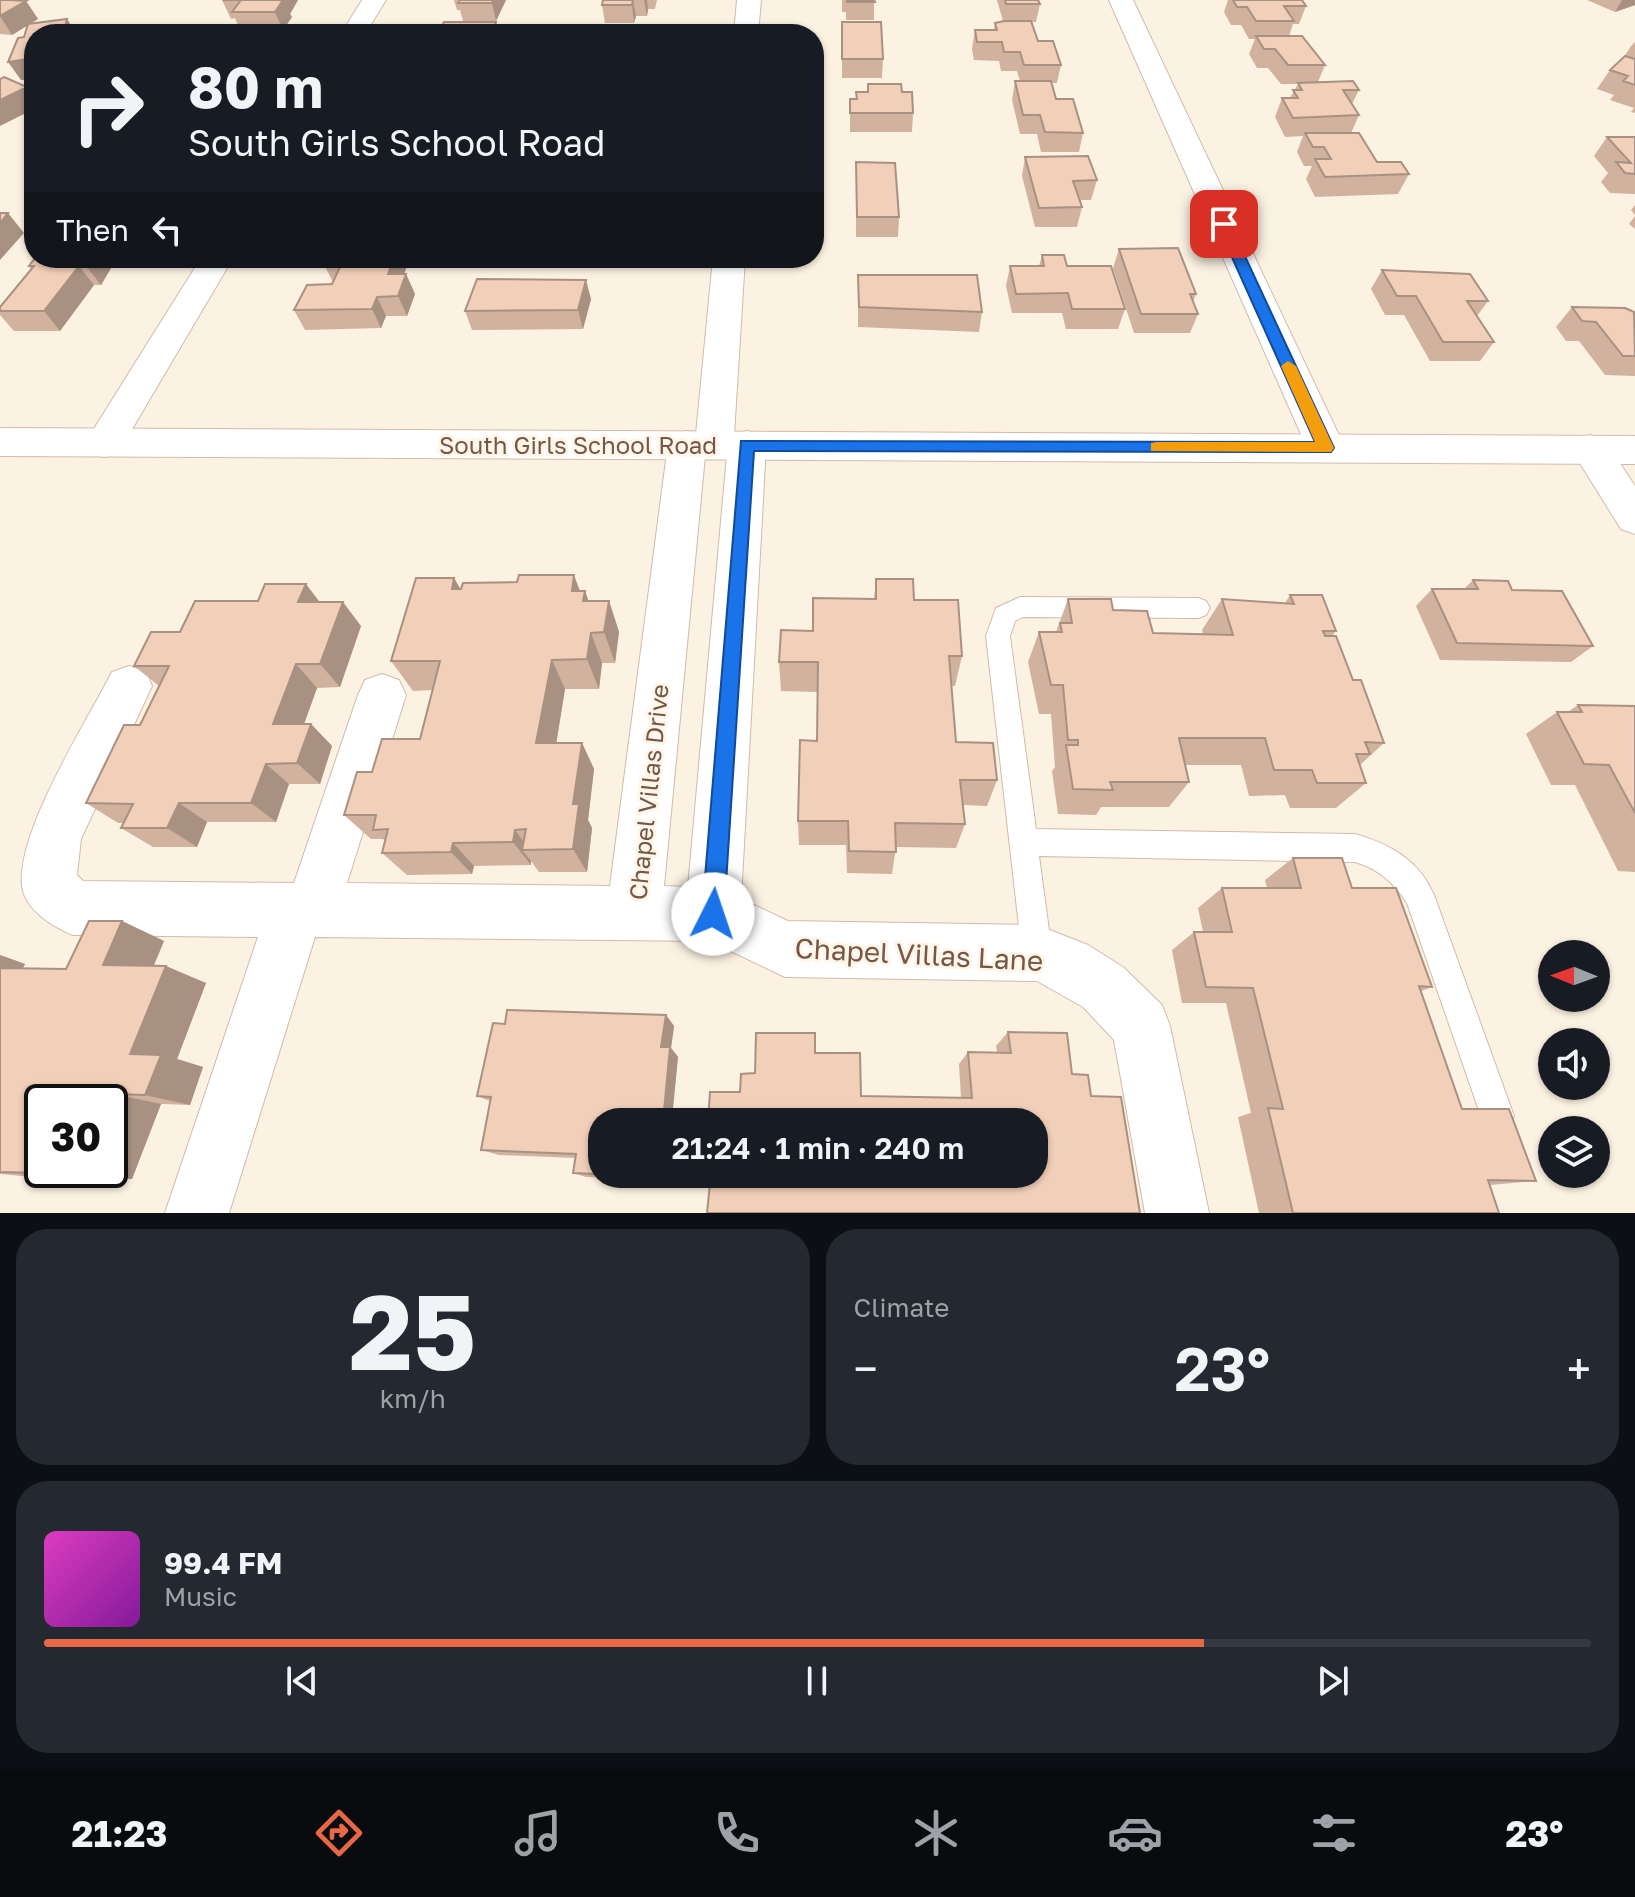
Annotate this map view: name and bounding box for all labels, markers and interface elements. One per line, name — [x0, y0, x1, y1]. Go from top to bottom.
text: 80 m — [188, 53, 323, 120]
icon: right — [56, 56, 160, 160]
text: South Girls School Road — [188, 121, 605, 164]
pin — [1190, 190, 1258, 258]
icon: arrive — [1202, 202, 1246, 246]
icon: left — [145, 208, 189, 252]
text: Then — [56, 212, 129, 248]
street label: South Girls School Road — [439, 430, 717, 459]
street label: Chapel Villas Drive — [622, 683, 674, 901]
position arrow — [671, 872, 755, 956]
street label: Chapel Villas Lane — [794, 931, 1044, 977]
north arrow — [1538, 940, 1610, 1012]
map controls — [1538, 940, 1610, 1188]
button: sound — [1538, 1028, 1610, 1100]
speed limit sign: 30 — [24, 1084, 128, 1188]
button: layers — [1538, 1116, 1610, 1188]
text: 21:24 · 1 min · 240 m — [672, 1130, 964, 1166]
text: 25 — [349, 1268, 476, 1393]
text: Climate — [854, 1292, 949, 1323]
text: 23° — [1174, 1332, 1270, 1404]
text: − — [854, 1342, 878, 1395]
text: + — [1567, 1342, 1591, 1395]
text: km/h — [380, 1383, 446, 1414]
text: 99.4 FM — [164, 1545, 283, 1581]
text: Music — [164, 1581, 237, 1612]
icon: previous — [280, 1659, 324, 1703]
icon: pause — [795, 1659, 839, 1703]
icon: next — [1311, 1659, 1355, 1703]
icon: directions — [311, 1805, 367, 1861]
icon: music — [510, 1805, 566, 1861]
icon: phone — [709, 1805, 765, 1861]
icon: climate — [908, 1805, 964, 1861]
icon: car — [1107, 1805, 1163, 1861]
icon: filters — [1306, 1805, 1362, 1861]
text: 21:23 — [72, 1812, 168, 1855]
text: 23° — [1505, 1812, 1563, 1855]

